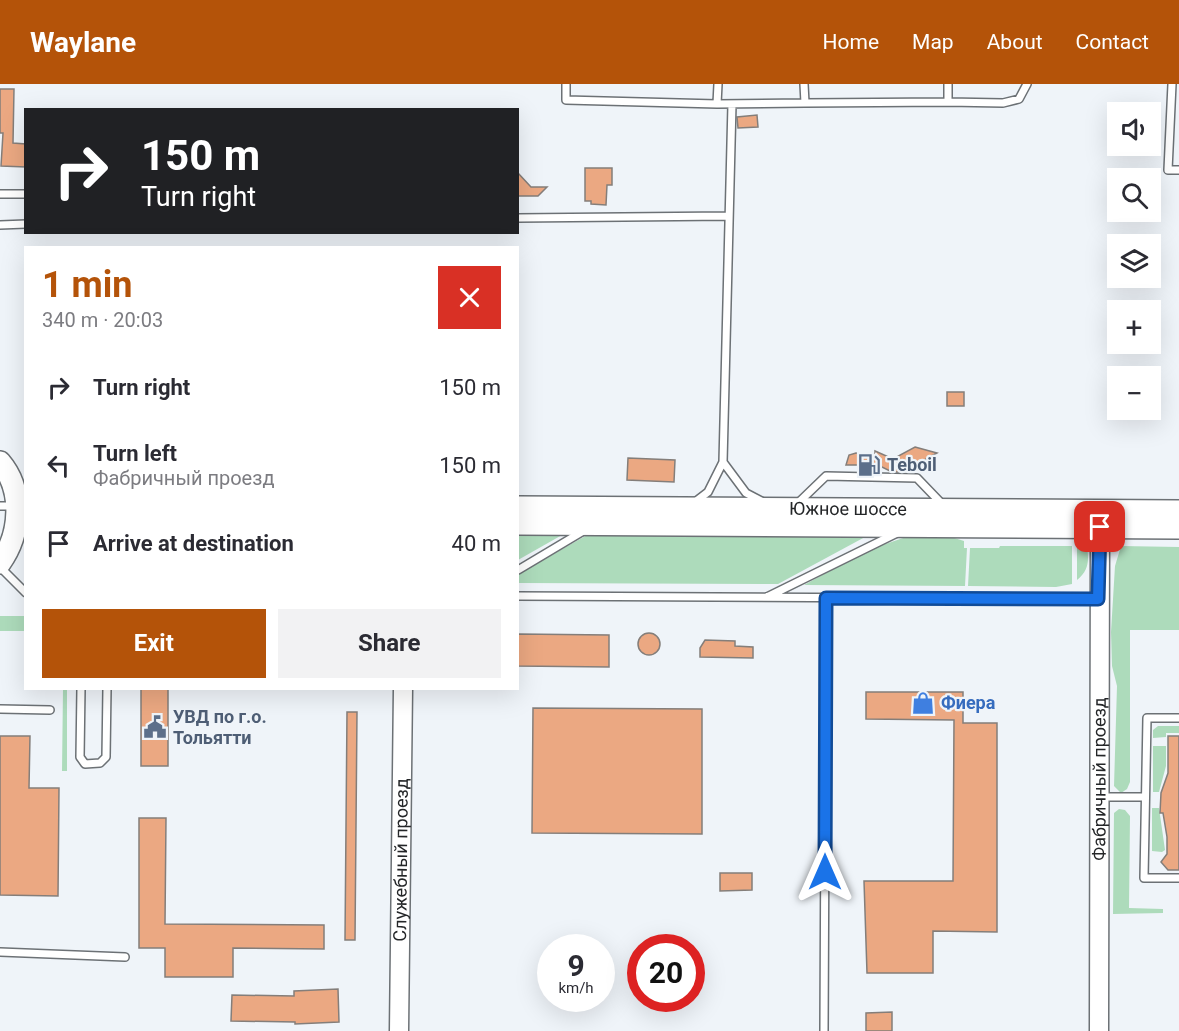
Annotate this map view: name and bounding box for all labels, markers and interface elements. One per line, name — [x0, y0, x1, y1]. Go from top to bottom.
text: Waylane — [30, 26, 136, 59]
text: Home — [823, 30, 879, 54]
text: Map — [912, 30, 954, 54]
text: About — [987, 30, 1043, 54]
text: Contact — [1076, 30, 1149, 54]
map controls — [1107, 102, 1161, 420]
button: sound — [1107, 102, 1161, 156]
text: 150 m — [141, 131, 260, 180]
icon: right — [42, 132, 120, 210]
button: search — [1107, 168, 1161, 222]
text: Turn right — [141, 181, 256, 213]
button: layers — [1107, 234, 1161, 288]
text: 1 min — [42, 264, 133, 306]
button: close — [438, 266, 501, 329]
button: + — [1107, 300, 1161, 354]
text: 340 m · 20:03 — [42, 308, 163, 332]
button: − — [1107, 366, 1161, 420]
icon: right — [42, 371, 75, 404]
text: Turn right — [93, 375, 190, 400]
text: 150 m — [439, 375, 501, 400]
text: Turn left — [93, 441, 177, 466]
icon: left — [42, 449, 75, 482]
fuel station icon: Teboil — [856, 452, 882, 478]
text: 150 m — [439, 453, 501, 478]
place label: Teboil — [887, 454, 937, 475]
text: Фабричный проезд — [93, 466, 274, 490]
street label: Южное шоссе — [789, 498, 907, 519]
pin — [1074, 501, 1125, 552]
icon: arrive — [1083, 510, 1116, 543]
icon: arrive — [42, 527, 75, 560]
text: Arrive at destination — [93, 531, 294, 556]
text: 40 m — [452, 531, 501, 556]
button: Exit — [42, 609, 266, 678]
button: Share — [278, 609, 501, 678]
shop icon: Фиера — [910, 690, 936, 716]
place label: Фиера — [941, 692, 996, 713]
street label: Фабричный проезд — [1088, 697, 1110, 861]
place label: УВД по г.о. Тольятти — [173, 706, 267, 748]
public building icon: УВД по г.о. Тольятти — [142, 714, 168, 740]
street label: Служебный проезд — [389, 778, 412, 942]
position arrow — [793, 840, 857, 904]
speed limit sign: 20 — [627, 934, 705, 1012]
text: 9 — [567, 948, 585, 983]
text: km/h — [558, 979, 594, 997]

